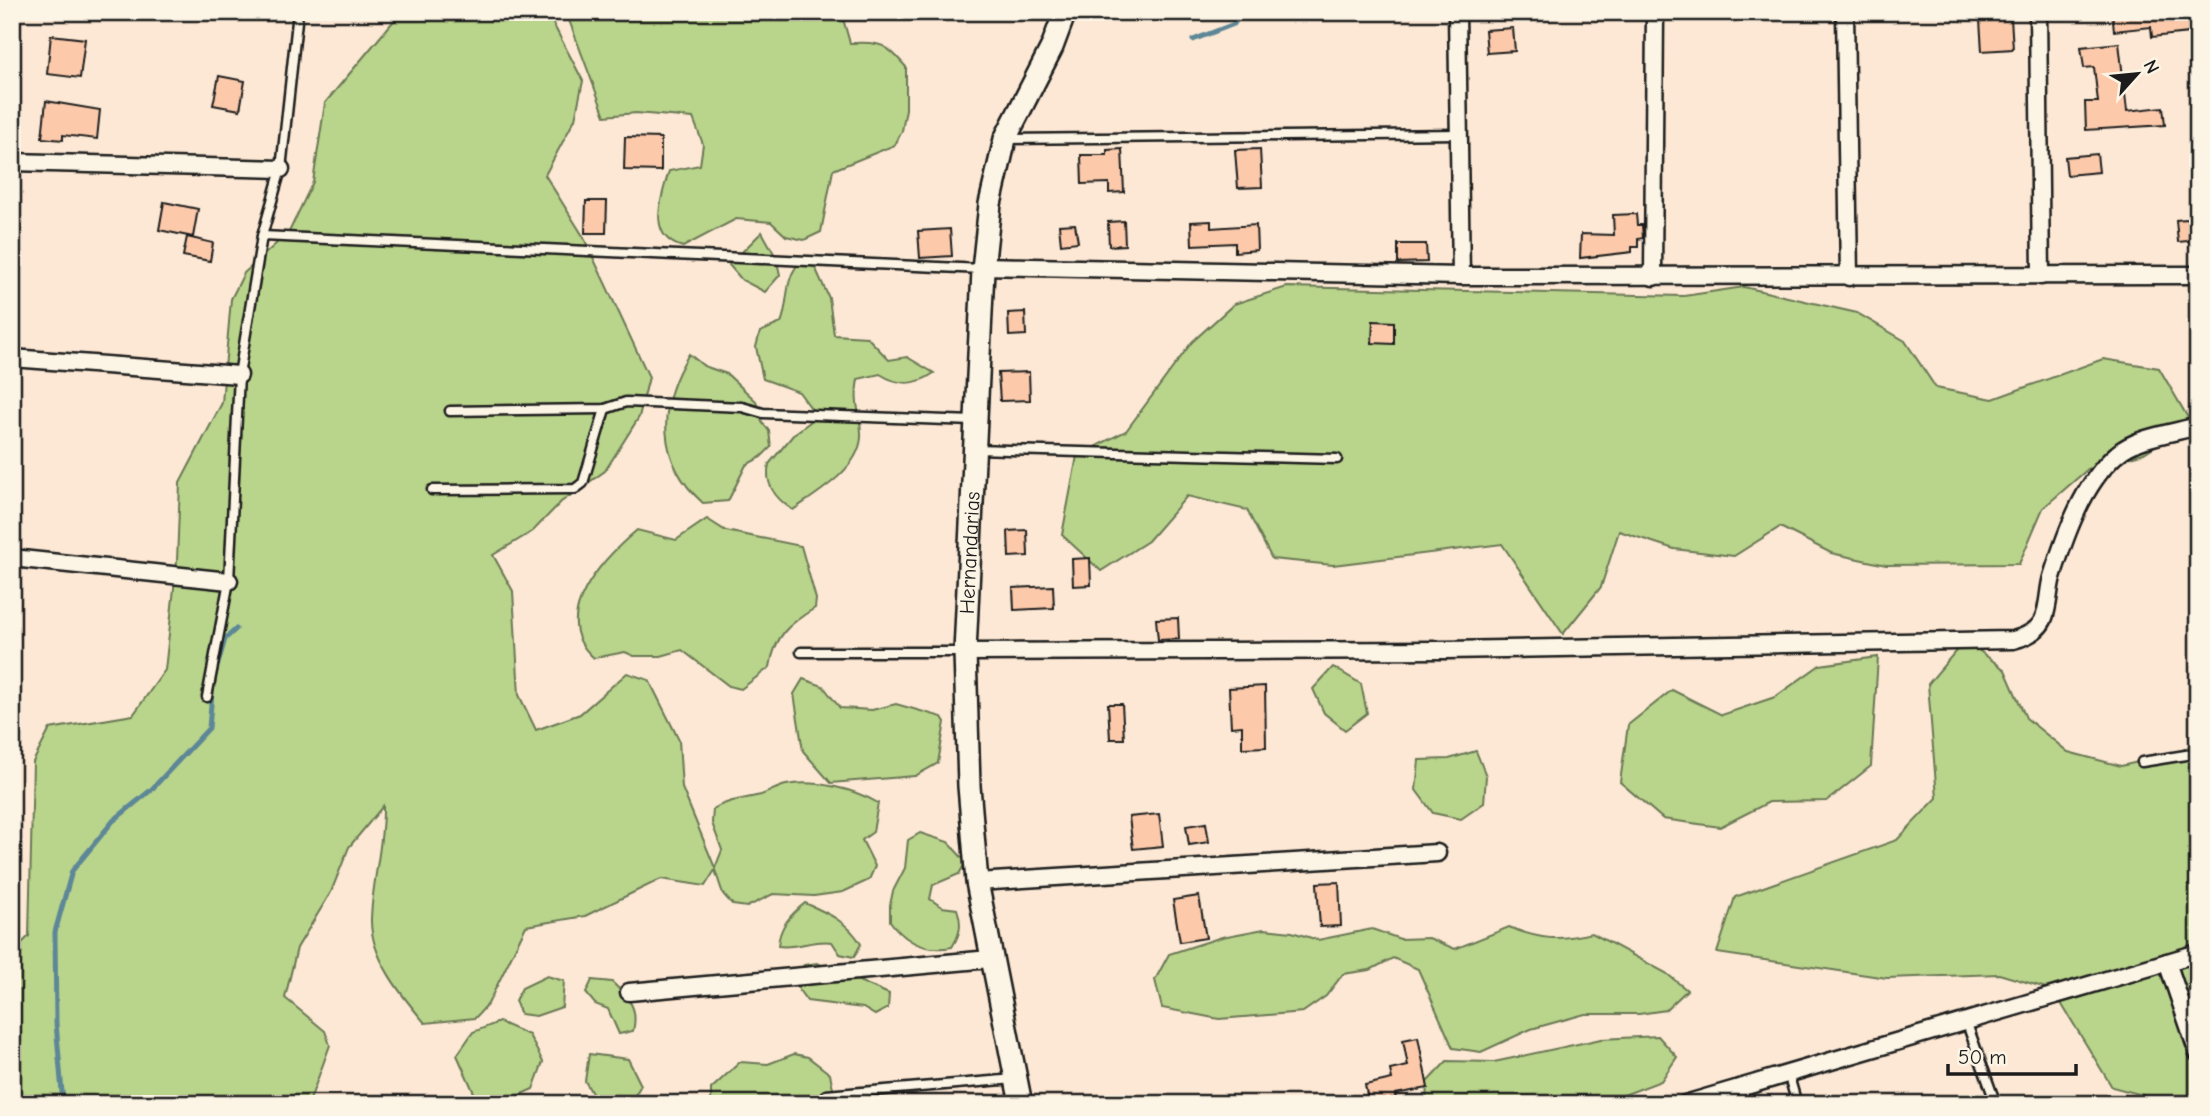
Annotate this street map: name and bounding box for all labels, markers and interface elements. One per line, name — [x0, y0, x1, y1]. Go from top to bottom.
north arrow — [2102, 38, 2172, 108]
text: N — [2139, 56, 2164, 77]
street label: Hernandarias — [955, 491, 985, 615]
scale bar — [1948, 1032, 2075, 1076]
text: 50 m — [1958, 1045, 2007, 1069]

